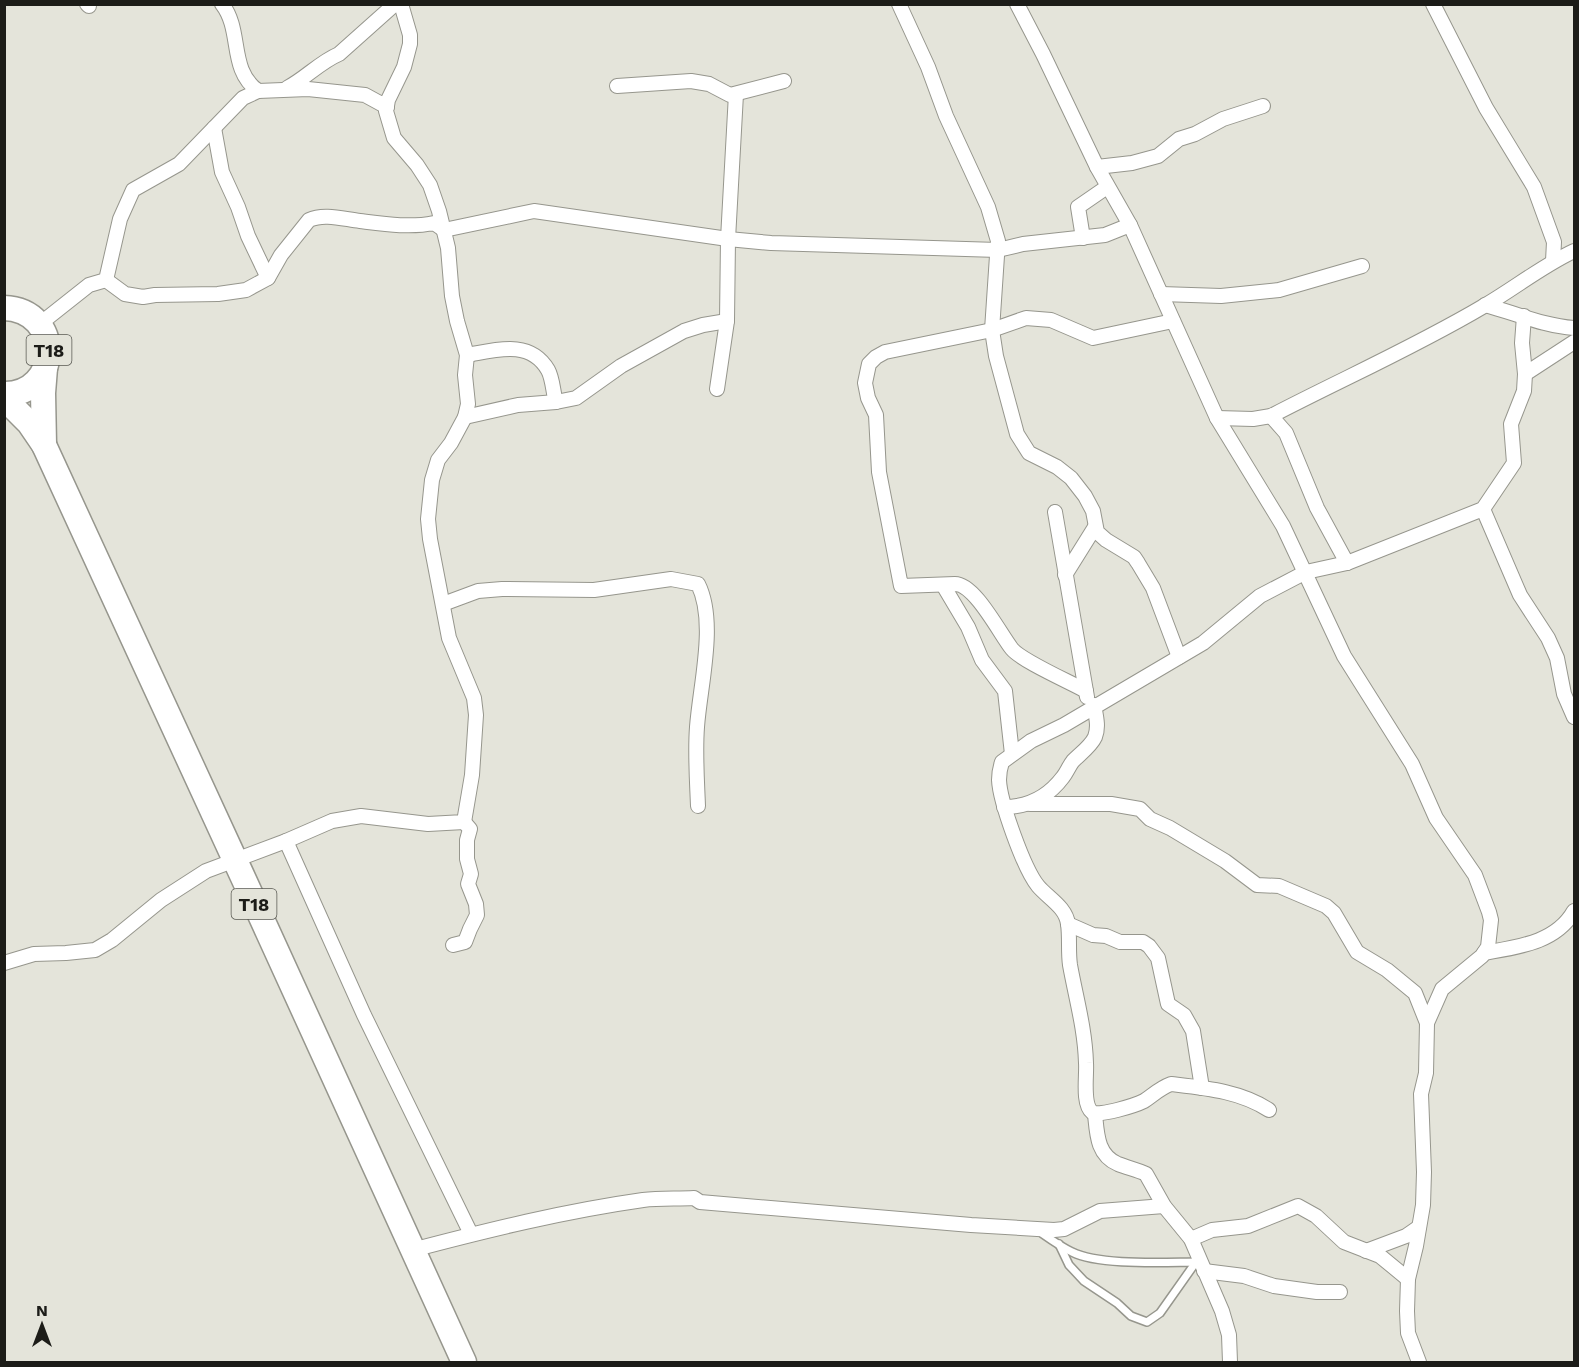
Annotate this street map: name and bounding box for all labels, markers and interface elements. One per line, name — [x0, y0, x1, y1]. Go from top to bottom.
road number: T18 — [26, 335, 72, 365]
road number: T18 — [232, 889, 276, 919]
north arrow — [12, 1295, 72, 1355]
text: N — [36, 1301, 48, 1320]

